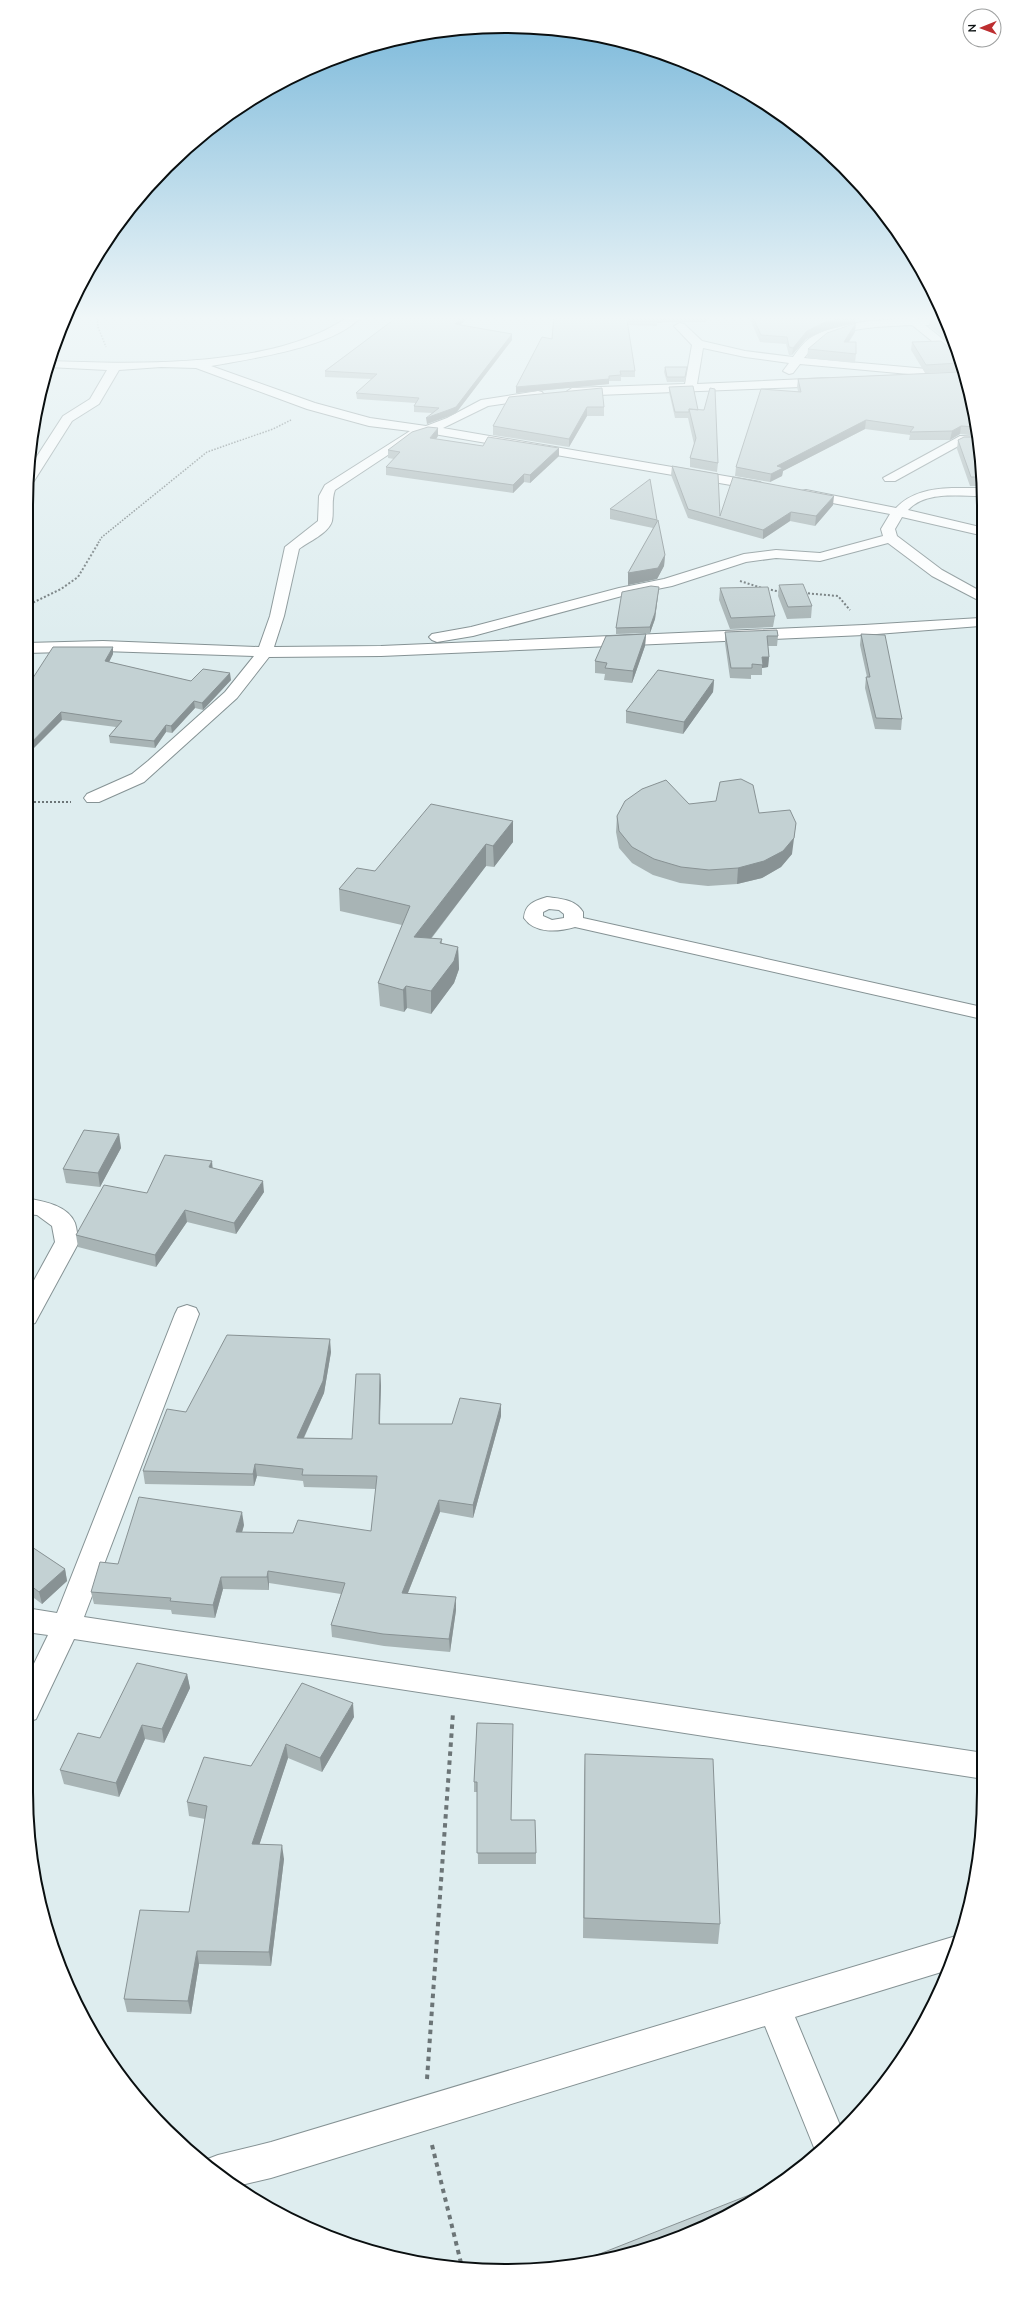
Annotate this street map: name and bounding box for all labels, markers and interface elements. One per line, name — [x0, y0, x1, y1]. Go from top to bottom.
north arrow — [962, 8, 1002, 48]
text: N — [965, 24, 979, 32]

